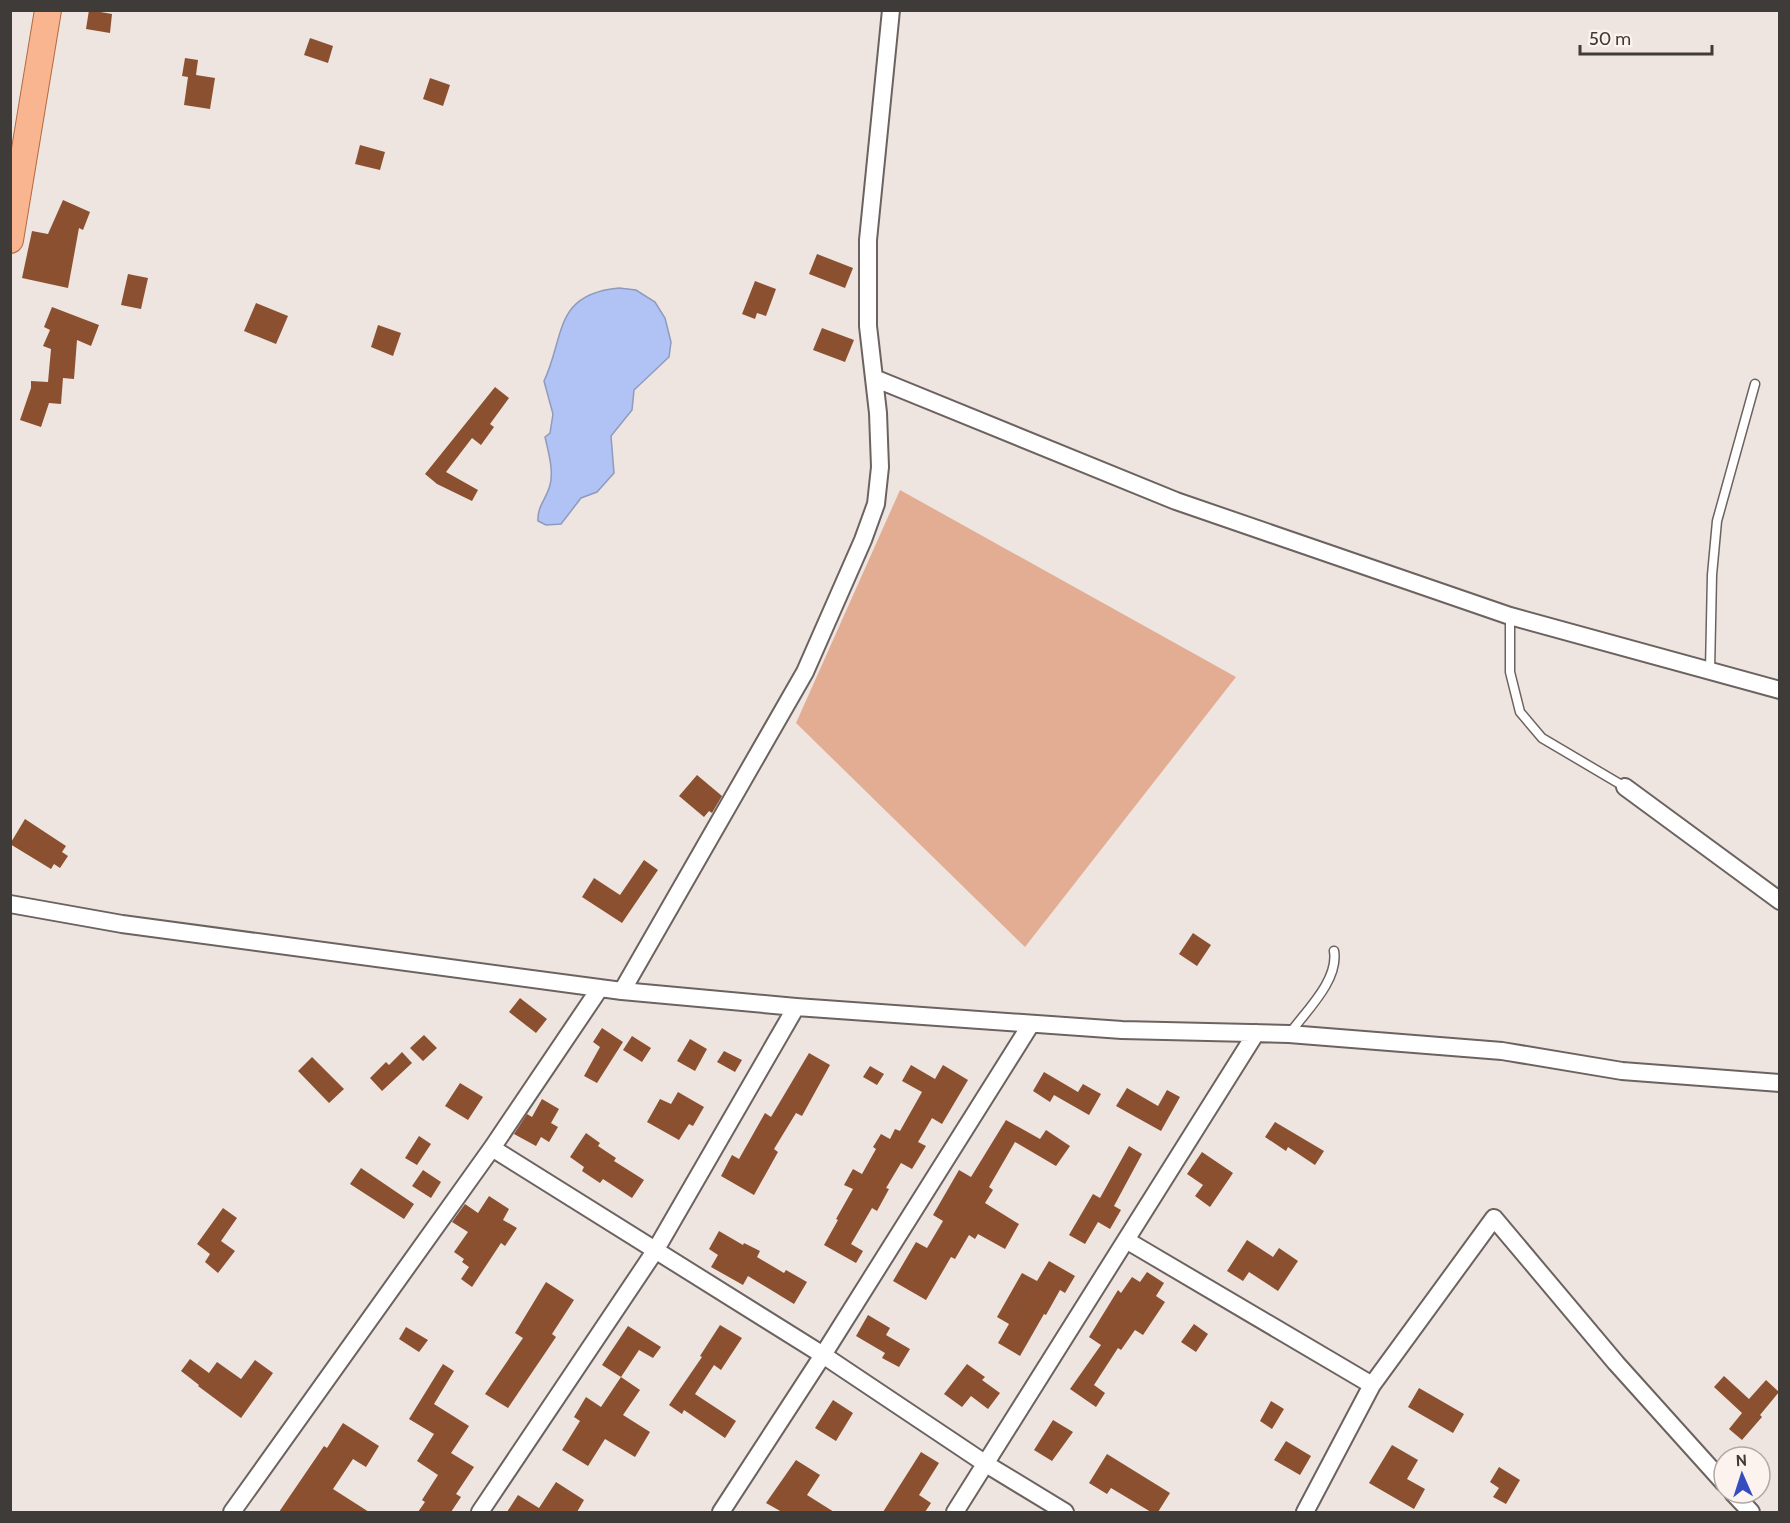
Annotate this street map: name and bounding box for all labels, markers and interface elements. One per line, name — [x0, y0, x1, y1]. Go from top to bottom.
scale bar — [1580, 18, 1712, 56]
text: 50 m — [1589, 28, 1631, 50]
north arrow — [1712, 1445, 1772, 1505]
text: N — [1735, 1451, 1747, 1470]

